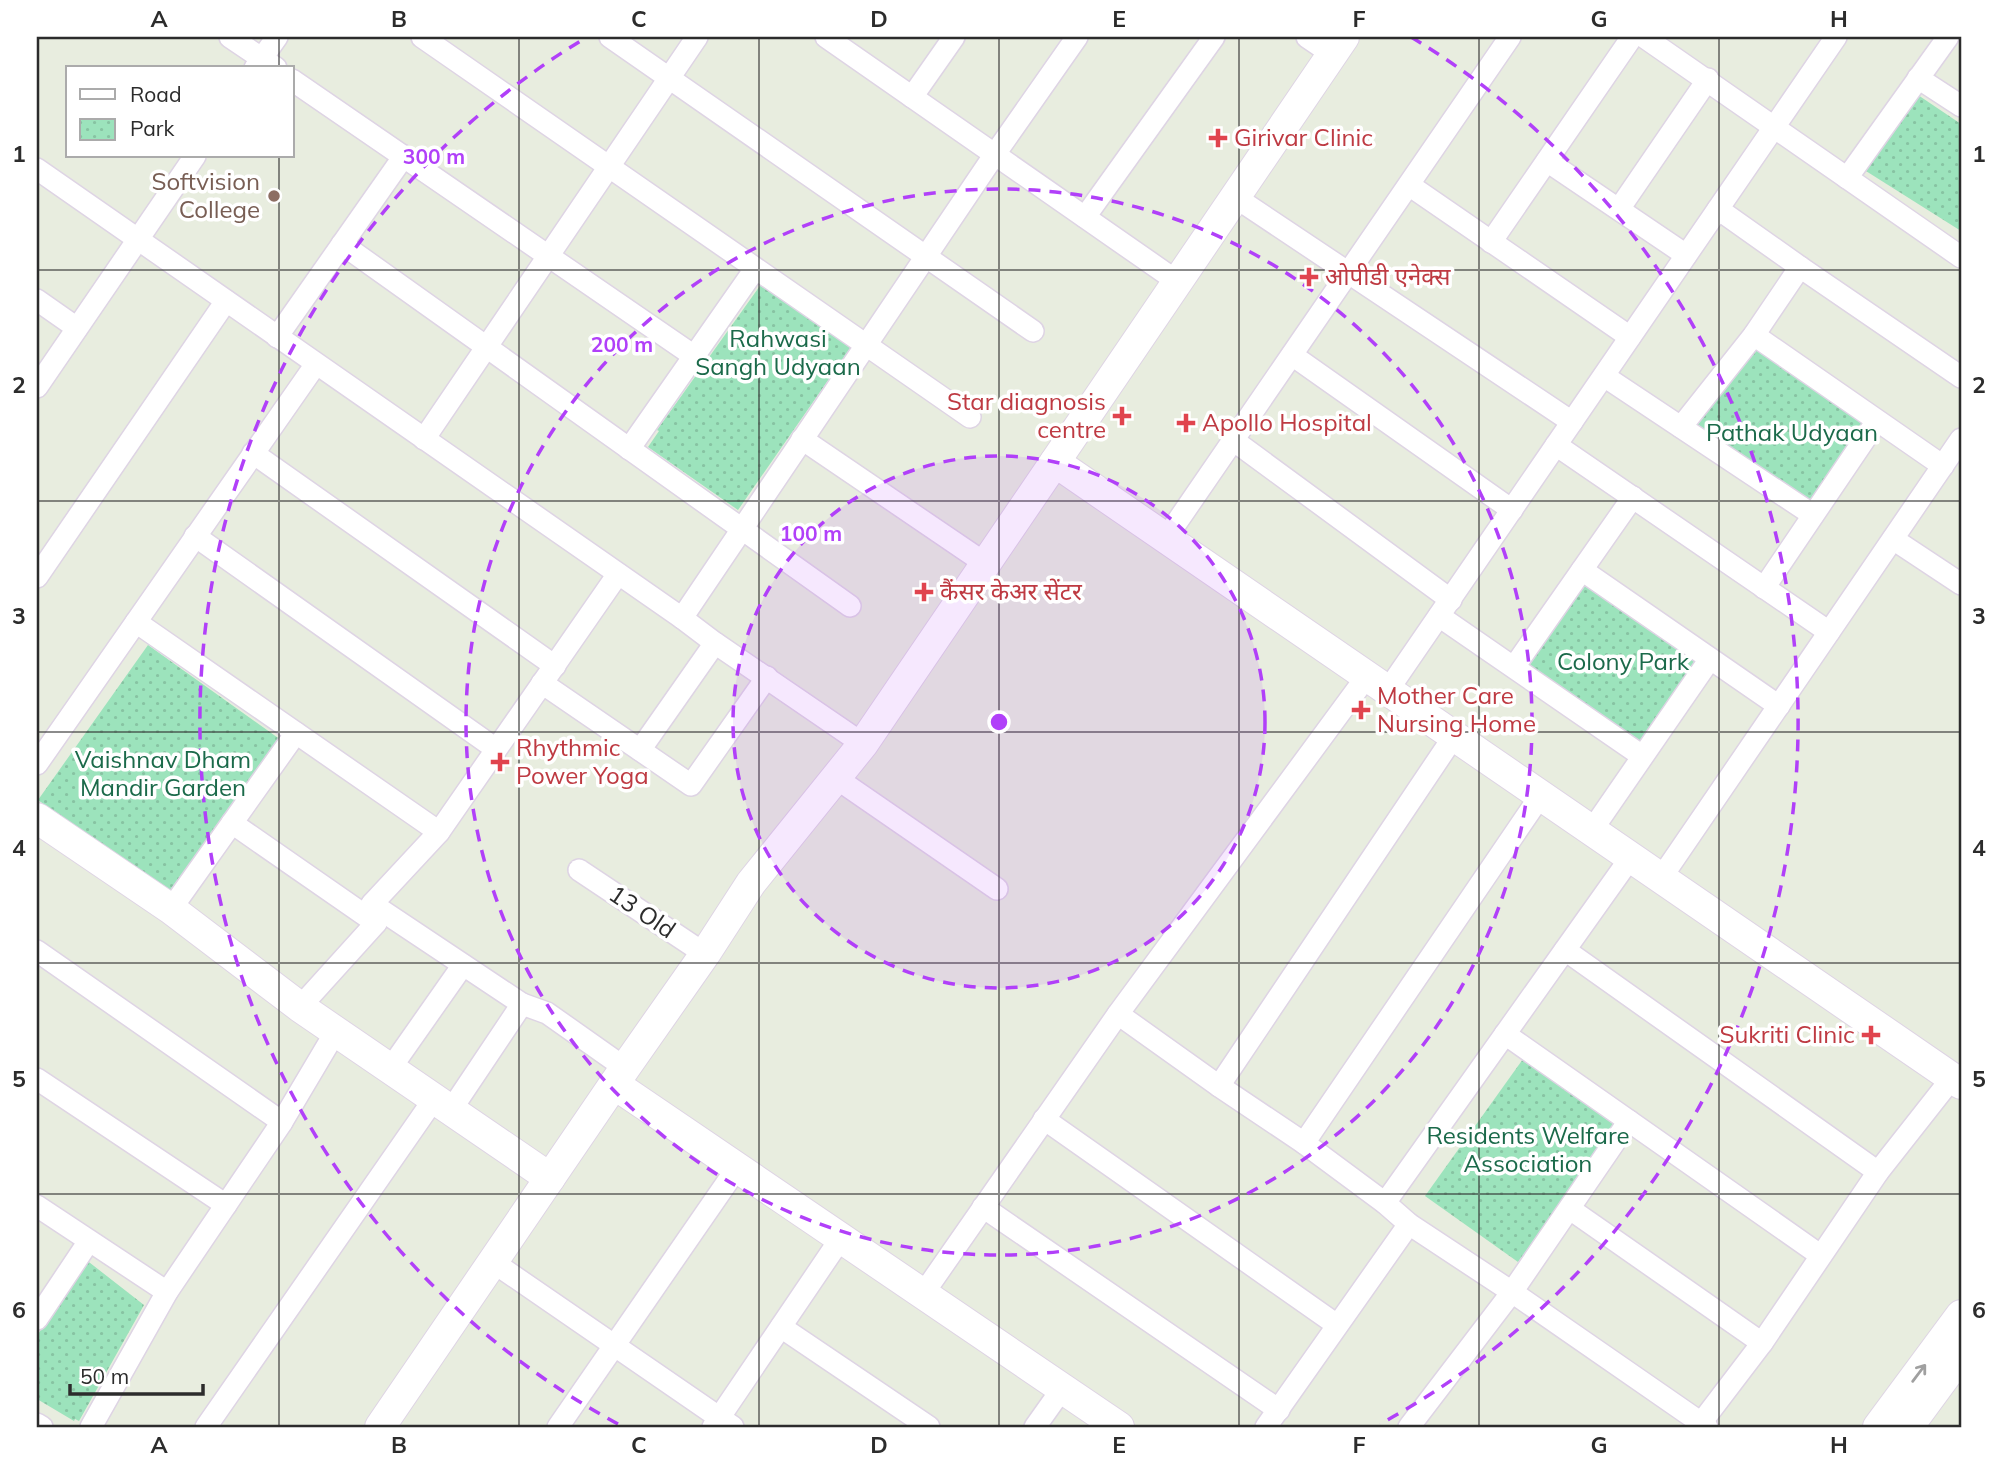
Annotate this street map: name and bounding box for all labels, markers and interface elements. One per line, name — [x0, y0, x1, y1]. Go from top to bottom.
text: A — [150, 4, 168, 33]
text: B — [391, 4, 407, 33]
text: C — [631, 4, 647, 33]
text: D — [870, 4, 888, 33]
text: E — [1112, 4, 1126, 33]
text: F — [1352, 4, 1366, 33]
text: G — [1590, 4, 1608, 33]
text: H — [1830, 4, 1848, 33]
legend — [66, 66, 294, 158]
text: Road — [130, 81, 181, 107]
text: Park — [130, 115, 174, 141]
place label: Girivar Clinic — [1234, 122, 1373, 152]
marker: Girivar Clinic — [1208, 128, 1228, 148]
text: 1 — [12, 139, 26, 168]
text: 1 — [1972, 139, 1986, 168]
text: 300 m — [403, 143, 465, 169]
place label: Softvision College — [152, 166, 260, 224]
marker: Softvision College — [266, 188, 282, 204]
place label: ओपीडी एनेक्स — [1325, 261, 1451, 291]
marker: ओपीडी एनेक्स — [1299, 267, 1319, 287]
park label: Rahwasi Sangh Udyaan — [695, 323, 861, 381]
text: 200 m — [591, 331, 653, 357]
text: 2 — [12, 370, 26, 399]
text: 2 — [1972, 370, 1986, 399]
place label: Star diagnosis centre — [947, 386, 1106, 444]
marker: Star diagnosis centre — [1112, 406, 1132, 426]
place label: Apollo Hospital — [1202, 407, 1372, 437]
marker: Apollo Hospital — [1176, 413, 1196, 433]
park label: Pathak Udyaan — [1706, 417, 1878, 447]
text: 100 m — [780, 520, 842, 546]
place label: कैंसर केअर सेंटर — [940, 576, 1083, 606]
marker: कैंसर केअर सेंटर — [914, 582, 934, 602]
text: 3 — [12, 601, 26, 630]
text: 3 — [1972, 601, 1986, 630]
park label: Colony Park — [1557, 646, 1690, 676]
place label: Mother Care Nursing Home — [1377, 680, 1536, 738]
marker: Mother Care Nursing Home — [1351, 700, 1371, 720]
centre of rings — [987, 710, 1011, 734]
place label: Rhythmic Power Yoga — [516, 732, 649, 790]
park label: Vaishnav Dham Mandir Garden — [75, 744, 251, 802]
marker: Rhythmic Power Yoga — [490, 752, 510, 772]
text: 4 — [12, 833, 26, 862]
text: 4 — [1972, 833, 1986, 862]
street label: 13 Old — [604, 878, 682, 944]
place label: Sukriti Clinic — [1720, 1019, 1855, 1049]
marker: Sukriti Clinic — [1861, 1025, 1881, 1045]
text: 5 — [12, 1064, 26, 1093]
text: 5 — [1972, 1064, 1986, 1093]
park label: Residents Welfare Association — [1426, 1120, 1630, 1178]
text: 6 — [12, 1295, 26, 1324]
text: 6 — [1972, 1295, 1986, 1324]
scale bar — [70, 1352, 203, 1396]
text: 50 m — [80, 1363, 129, 1389]
one-way arrow — [1911, 1364, 1926, 1382]
text: A — [150, 1430, 168, 1459]
text: B — [391, 1430, 407, 1459]
text: C — [631, 1430, 647, 1459]
text: D — [870, 1430, 888, 1459]
text: E — [1112, 1430, 1126, 1459]
text: F — [1352, 1430, 1366, 1459]
text: G — [1590, 1430, 1608, 1459]
text: H — [1830, 1430, 1848, 1459]

